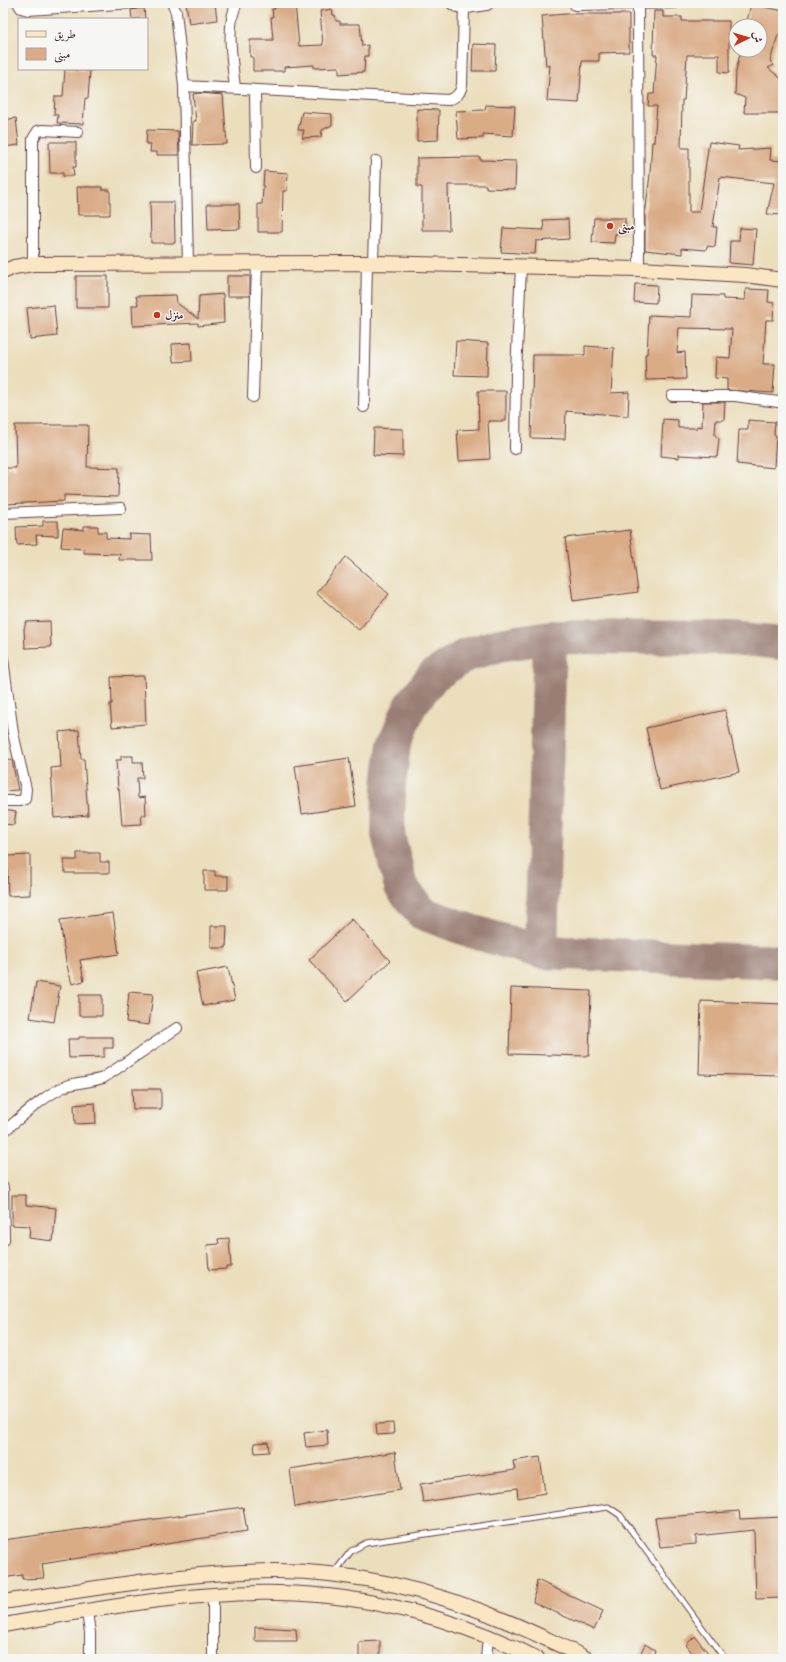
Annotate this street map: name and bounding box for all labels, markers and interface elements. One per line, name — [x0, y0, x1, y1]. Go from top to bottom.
legend — [18, 18, 148, 70]
north arrow — [728, 18, 768, 58]
text: طريق — [54, 27, 76, 42]
text: ش — [751, 31, 764, 43]
text: مبنى — [54, 47, 70, 63]
place label: مبنى — [618, 219, 635, 235]
marker: مبنى — [605, 221, 615, 231]
place label: منزل — [165, 308, 184, 322]
marker: منزل — [152, 310, 162, 320]

